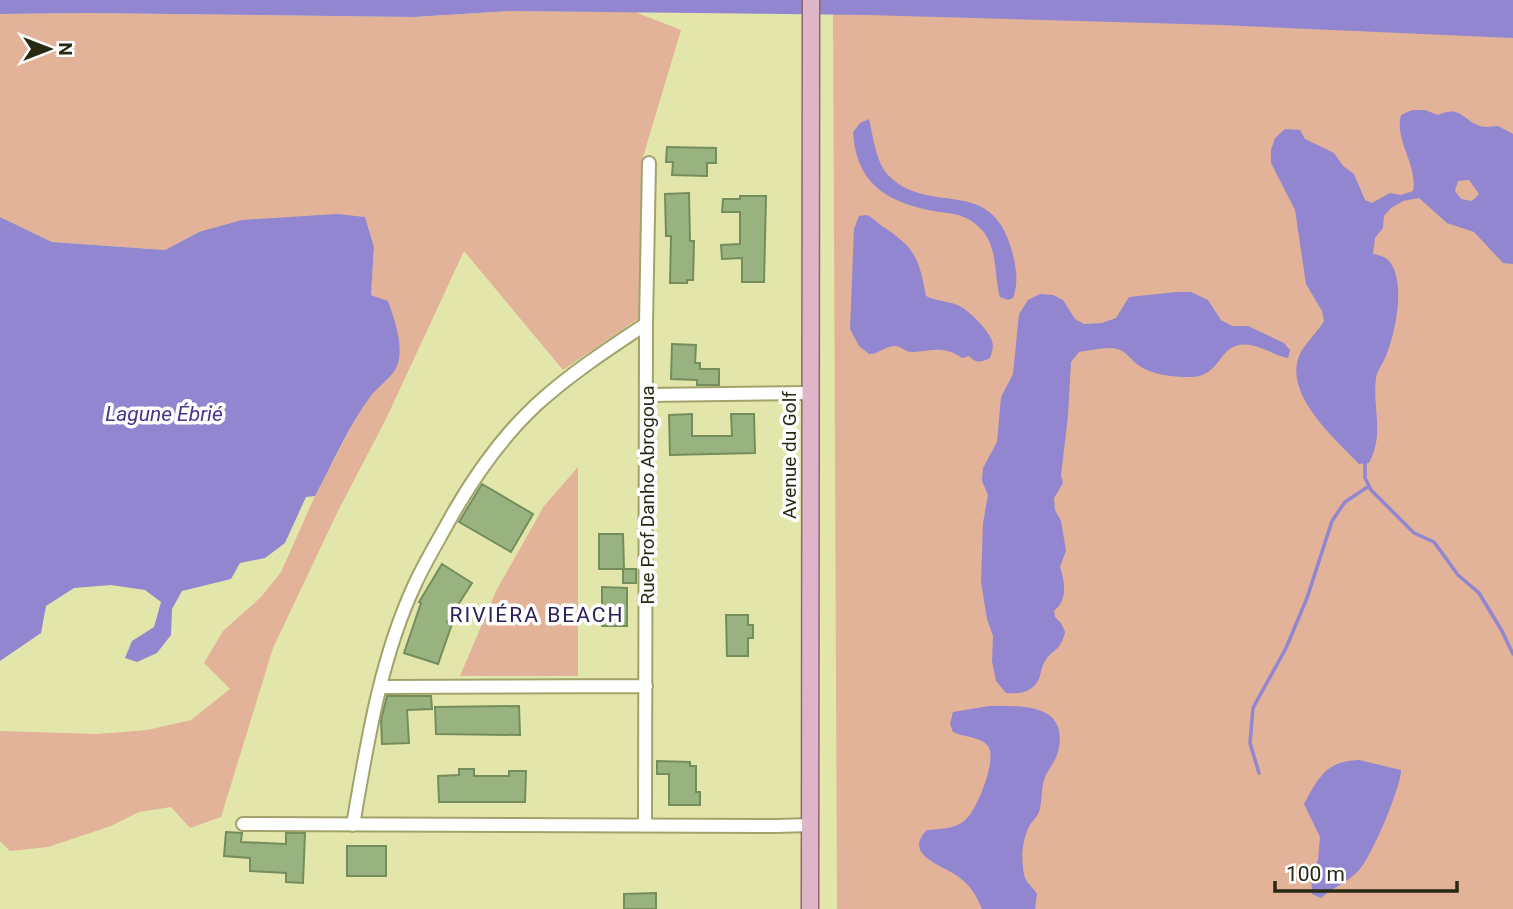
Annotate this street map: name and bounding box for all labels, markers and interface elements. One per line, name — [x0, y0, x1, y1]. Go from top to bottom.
north arrow — [14, 14, 84, 84]
text: N — [54, 42, 77, 56]
street label: Rue Prof Danho Abrogoua — [636, 385, 659, 605]
street label: Avenue du Golf — [778, 391, 801, 519]
water label: Lagune Ébrié — [105, 402, 223, 426]
district label: RIVIÉRA BEACH — [450, 603, 624, 627]
scale bar — [1275, 850, 1457, 894]
text: 100 m — [1286, 862, 1345, 886]

